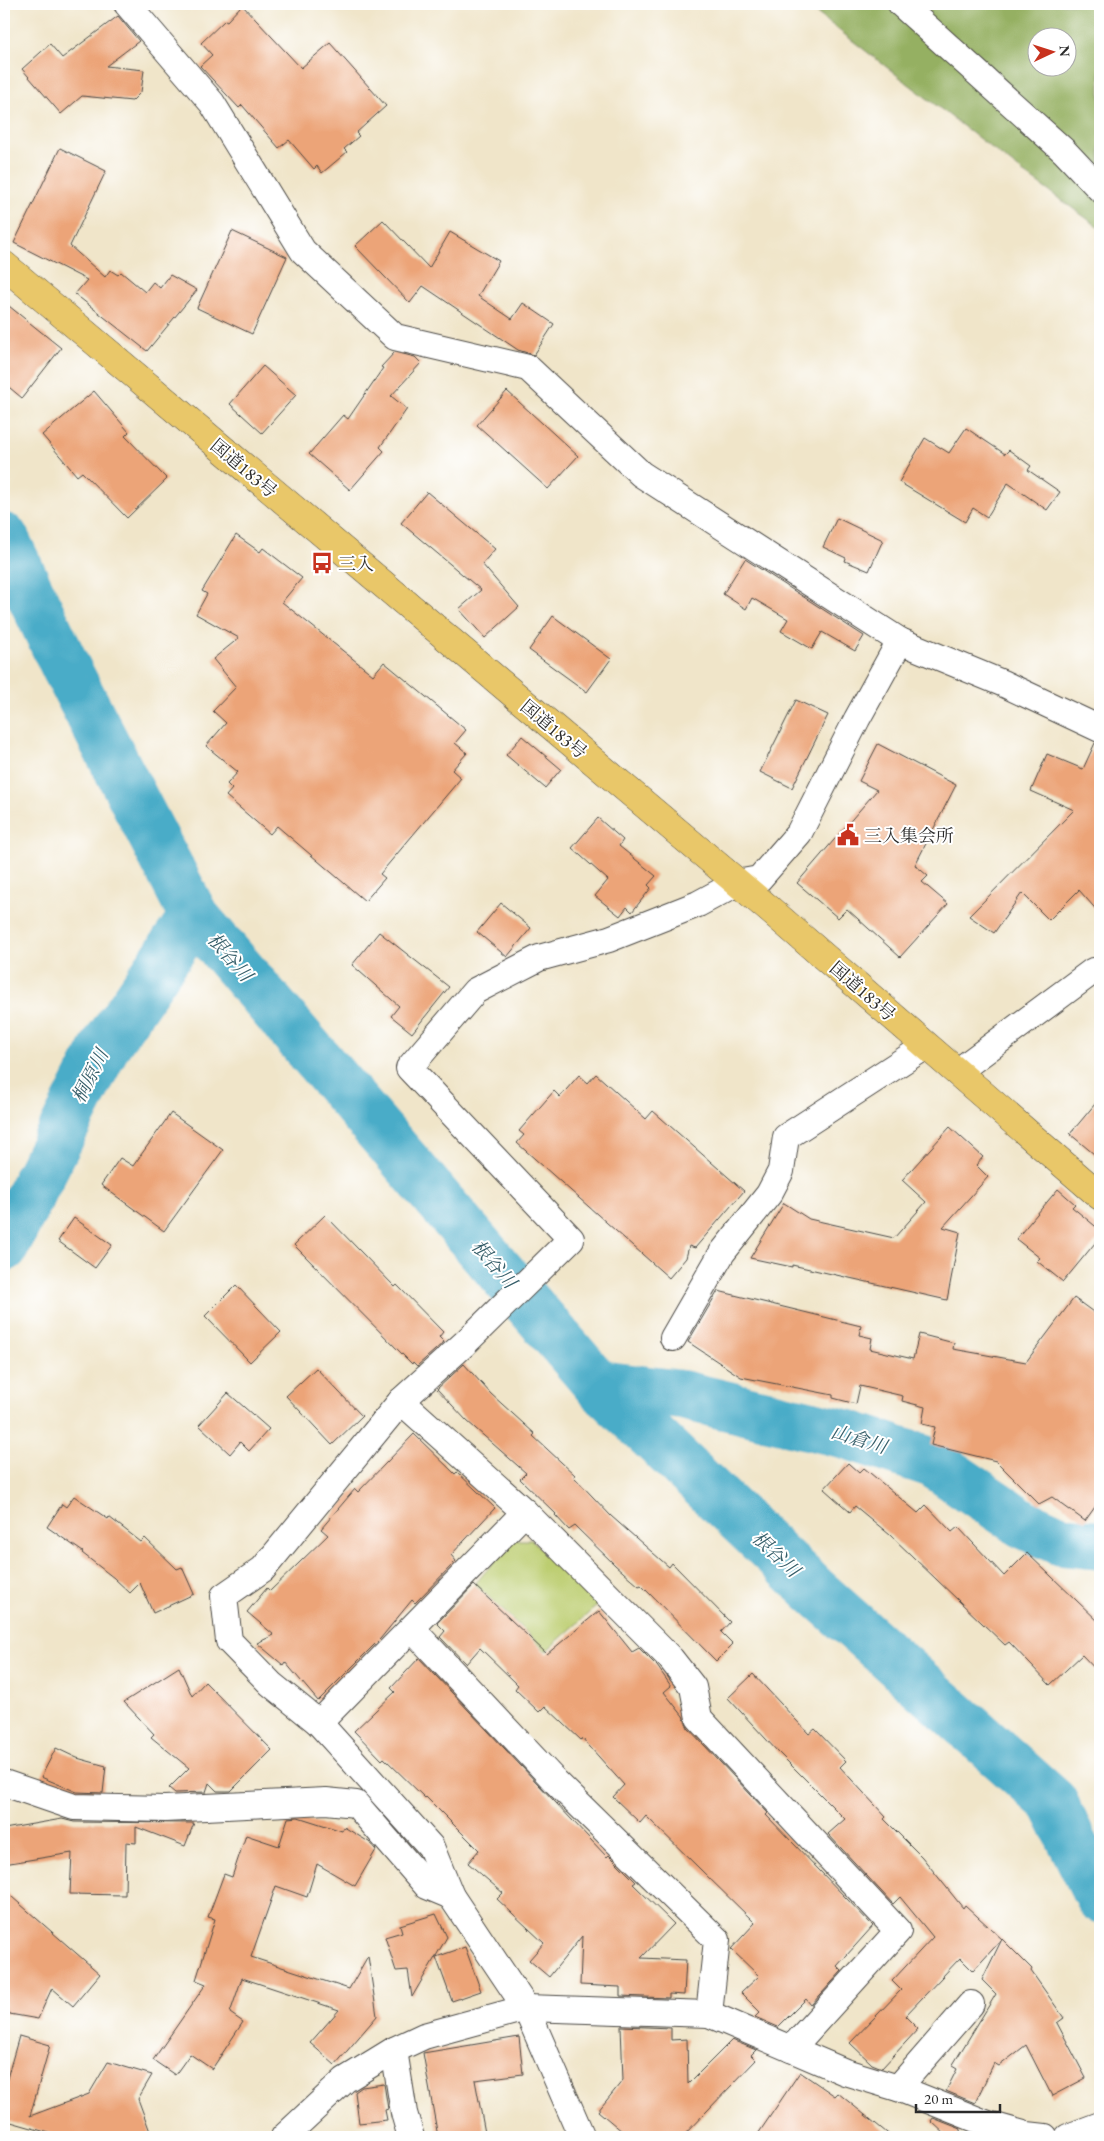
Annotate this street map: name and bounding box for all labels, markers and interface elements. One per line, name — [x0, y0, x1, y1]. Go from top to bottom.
north arrow — [1026, 28, 1076, 78]
text: N — [1056, 45, 1074, 58]
street label: 国道183号 — [206, 434, 282, 502]
bus stop icon: 三入 — [309, 550, 335, 576]
place label: 三入 — [338, 552, 374, 575]
street label: 国道183号 — [516, 695, 592, 763]
public building icon: 三入集会所 — [835, 822, 861, 848]
place label: 三入集会所 — [864, 824, 954, 847]
water label: 根谷川 — [202, 927, 259, 988]
street label: 国道183号 — [825, 956, 901, 1026]
water label: 桐原川 — [66, 1043, 115, 1107]
water label: 根谷川 — [466, 1234, 523, 1295]
water label: 山倉川 — [828, 1419, 892, 1460]
water label: 根谷川 — [747, 1525, 807, 1584]
scale bar — [916, 2081, 1000, 2113]
text: 20 m — [924, 2089, 953, 2108]

